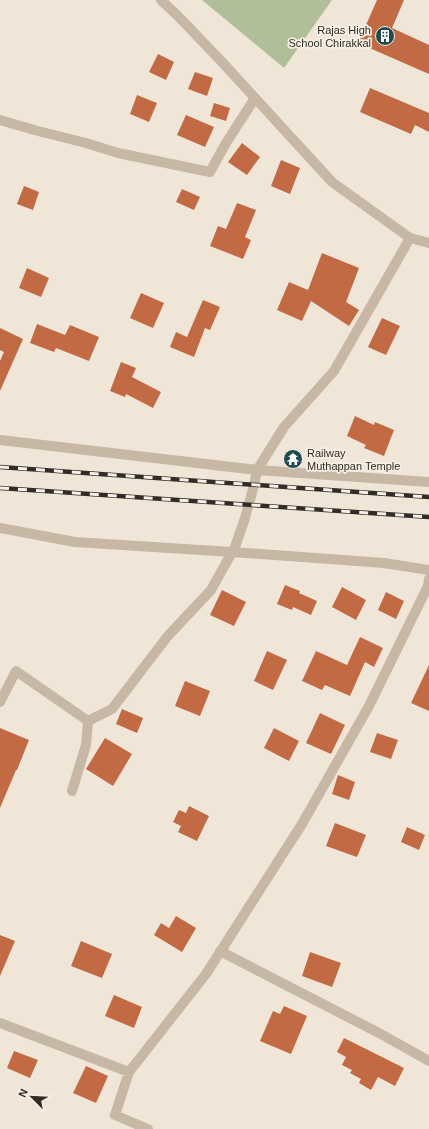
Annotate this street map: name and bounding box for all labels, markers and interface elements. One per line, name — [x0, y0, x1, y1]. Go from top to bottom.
place label: Rajas High School Chirakkal — [288, 24, 371, 49]
building icon: Rajas High School Chirakkal — [374, 25, 396, 47]
place label: Railway Muthappan Temple — [307, 447, 400, 472]
temple icon: Railway Muthappan Temple — [282, 448, 304, 470]
north arrow — [12, 1077, 52, 1117]
text: N — [16, 1087, 30, 1099]

